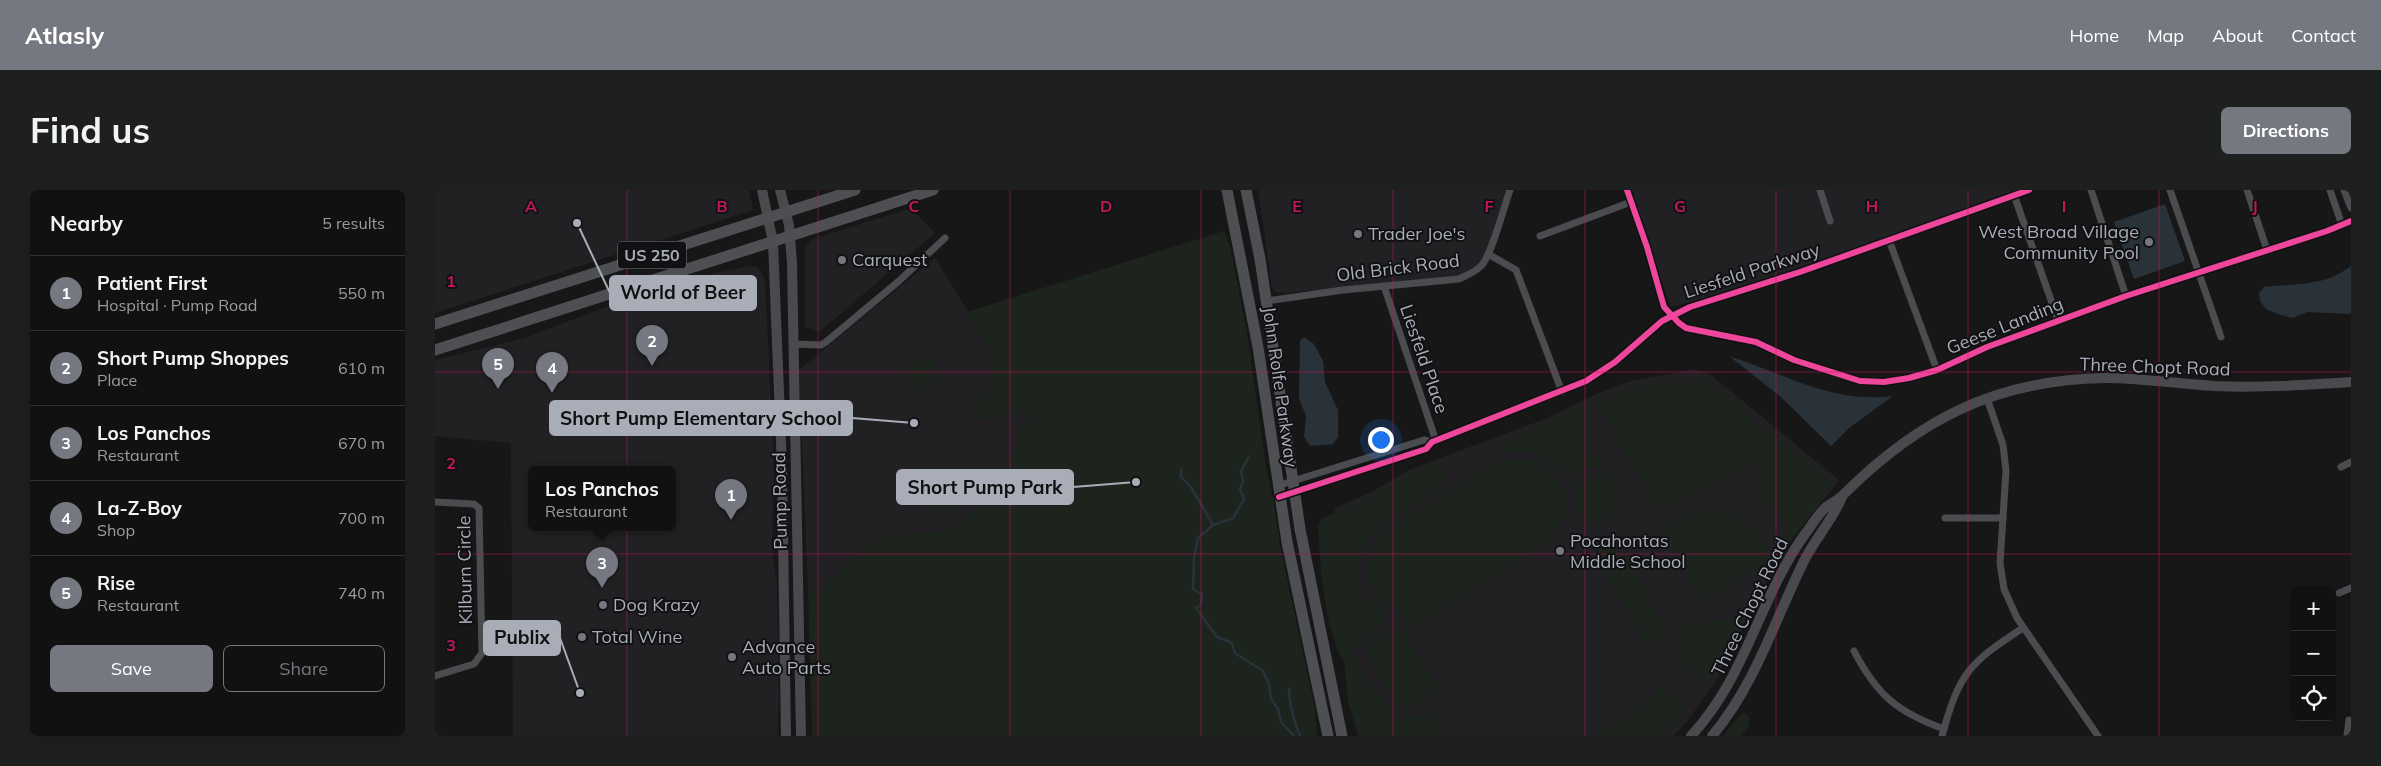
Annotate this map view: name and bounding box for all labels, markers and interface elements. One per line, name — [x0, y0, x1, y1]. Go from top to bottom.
text: Atlasly — [25, 20, 104, 50]
text: Home — [2069, 24, 2119, 47]
text: Map — [2147, 24, 2184, 47]
text: About — [2212, 24, 2263, 47]
text: Contact — [2291, 24, 2356, 47]
button: Directions — [2221, 107, 2351, 154]
text: Find us — [30, 108, 150, 152]
text: A — [525, 196, 537, 216]
text: B — [716, 196, 728, 216]
text: C — [909, 196, 920, 216]
text: D — [1100, 196, 1112, 216]
text: E — [1292, 196, 1302, 216]
text: F — [1484, 196, 1494, 216]
text: G — [1674, 196, 1686, 216]
text: H — [1866, 196, 1878, 216]
text: I — [2062, 196, 2066, 216]
text: J — [2252, 196, 2258, 216]
text: Nearby — [50, 210, 123, 236]
text: 5 results — [322, 213, 385, 233]
place label: West Broad Village Community Pool — [1978, 220, 2139, 264]
place label: Trader Joe's — [1368, 222, 1466, 245]
marker: Trader Joe's — [1352, 228, 1364, 240]
marker: West Broad Village Community Pool — [2143, 236, 2155, 248]
street label: Liesfeld Parkway — [1681, 238, 1823, 303]
road number: US 250 — [618, 242, 686, 268]
place label: Carquest — [852, 248, 927, 271]
street label: Old Brick Road — [1335, 249, 1461, 286]
marker: Carquest — [836, 254, 848, 266]
text: Patient First — [97, 271, 207, 295]
text: 1 — [446, 271, 456, 291]
callout: World of Beer — [610, 276, 756, 310]
text: World of Beer — [620, 280, 746, 304]
text: 1 — [61, 283, 71, 303]
text: 550 m — [338, 283, 385, 303]
street label: Geese Landing — [1943, 292, 2067, 359]
text: Hospital · Pump Road — [97, 295, 257, 315]
street label: Liesfeld Place — [1395, 301, 1454, 416]
street label: John Rolfe Parkway — [1258, 305, 1303, 469]
pin: 2 — [636, 325, 668, 366]
text: Short Pump Shoppes — [97, 346, 289, 370]
pin: 5 — [482, 348, 514, 389]
pin: 4 — [536, 352, 568, 393]
street label: Three Chopt Road — [2079, 352, 2231, 381]
text: 2 — [61, 358, 71, 378]
text: 610 m — [338, 358, 385, 378]
text: Place — [97, 370, 137, 390]
callout: Short Pump Elementary School — [550, 401, 852, 435]
text: Short Pump Elementary School — [560, 406, 842, 430]
text: Los Panchos — [97, 421, 211, 445]
your location — [1368, 427, 1394, 453]
text: 3 — [61, 433, 71, 453]
text: 670 m — [338, 433, 385, 453]
text: Restaurant — [97, 445, 179, 465]
street label: Pump Road — [767, 452, 792, 550]
text: 2 — [446, 453, 456, 473]
popup — [528, 466, 676, 531]
callout: Short Pump Park — [897, 470, 1073, 504]
text: Short Pump Park — [907, 475, 1063, 499]
text: Los Panchos — [545, 477, 659, 501]
pin: 1 — [715, 479, 747, 520]
text: La-Z-Boy — [97, 496, 182, 520]
text: Restaurant — [545, 501, 627, 521]
text: 4 — [61, 508, 71, 528]
text: 700 m — [338, 508, 385, 528]
street label: Kilburn Circle — [452, 515, 477, 625]
text: Shop — [97, 520, 135, 540]
place label: Pocahontas Middle School — [1570, 529, 1686, 573]
street label: Three Chopt Road — [1706, 534, 1793, 680]
marker: Pocahontas Middle School — [1554, 545, 1566, 557]
pin: 3 — [586, 547, 618, 588]
text: Rise — [97, 571, 135, 595]
text: 5 — [61, 583, 71, 603]
text: 740 m — [338, 583, 385, 603]
map controls — [2291, 586, 2336, 721]
button: + — [2291, 586, 2336, 631]
place label: Dog Krazy — [613, 593, 700, 616]
text: Restaurant — [97, 595, 179, 615]
marker: Dog Krazy — [597, 599, 609, 611]
callout: Publix — [484, 621, 560, 655]
text: Publix — [494, 625, 551, 649]
place label: Total Wine — [592, 625, 682, 648]
marker: Total Wine — [576, 631, 588, 643]
button: − — [2291, 631, 2336, 676]
text: 3 — [446, 635, 456, 655]
place label: Advance Auto Parts — [742, 635, 831, 679]
button: Save — [50, 645, 213, 692]
button: Share — [223, 645, 385, 692]
marker: Advance Auto Parts — [726, 651, 738, 663]
button: locate — [2291, 676, 2336, 721]

